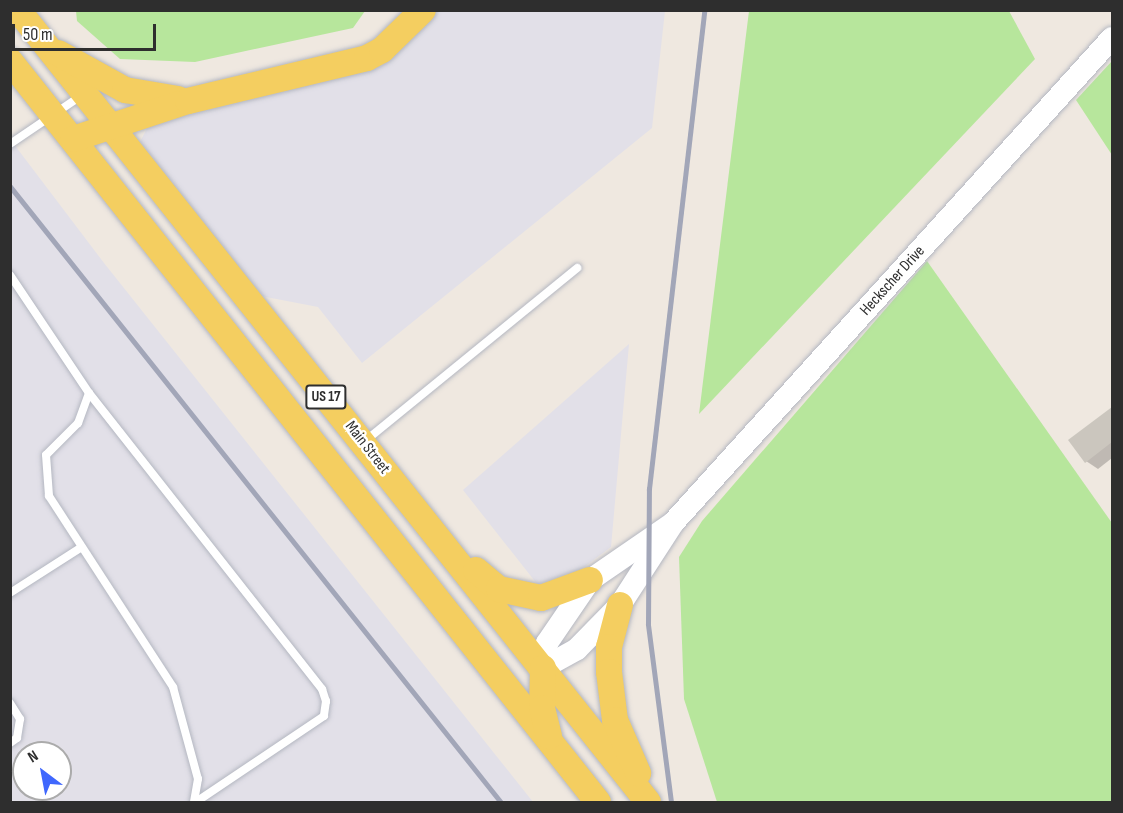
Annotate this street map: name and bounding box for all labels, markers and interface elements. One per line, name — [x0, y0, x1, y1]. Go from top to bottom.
scale bar — [15, 12, 159, 50]
text: 50 m — [23, 24, 53, 45]
street label: Heckscher Drive — [857, 242, 929, 320]
road number: US 17 — [305, 385, 347, 409]
street label: Main Street — [340, 418, 394, 478]
north arrow — [12, 741, 72, 801]
text: N — [25, 747, 42, 767]

